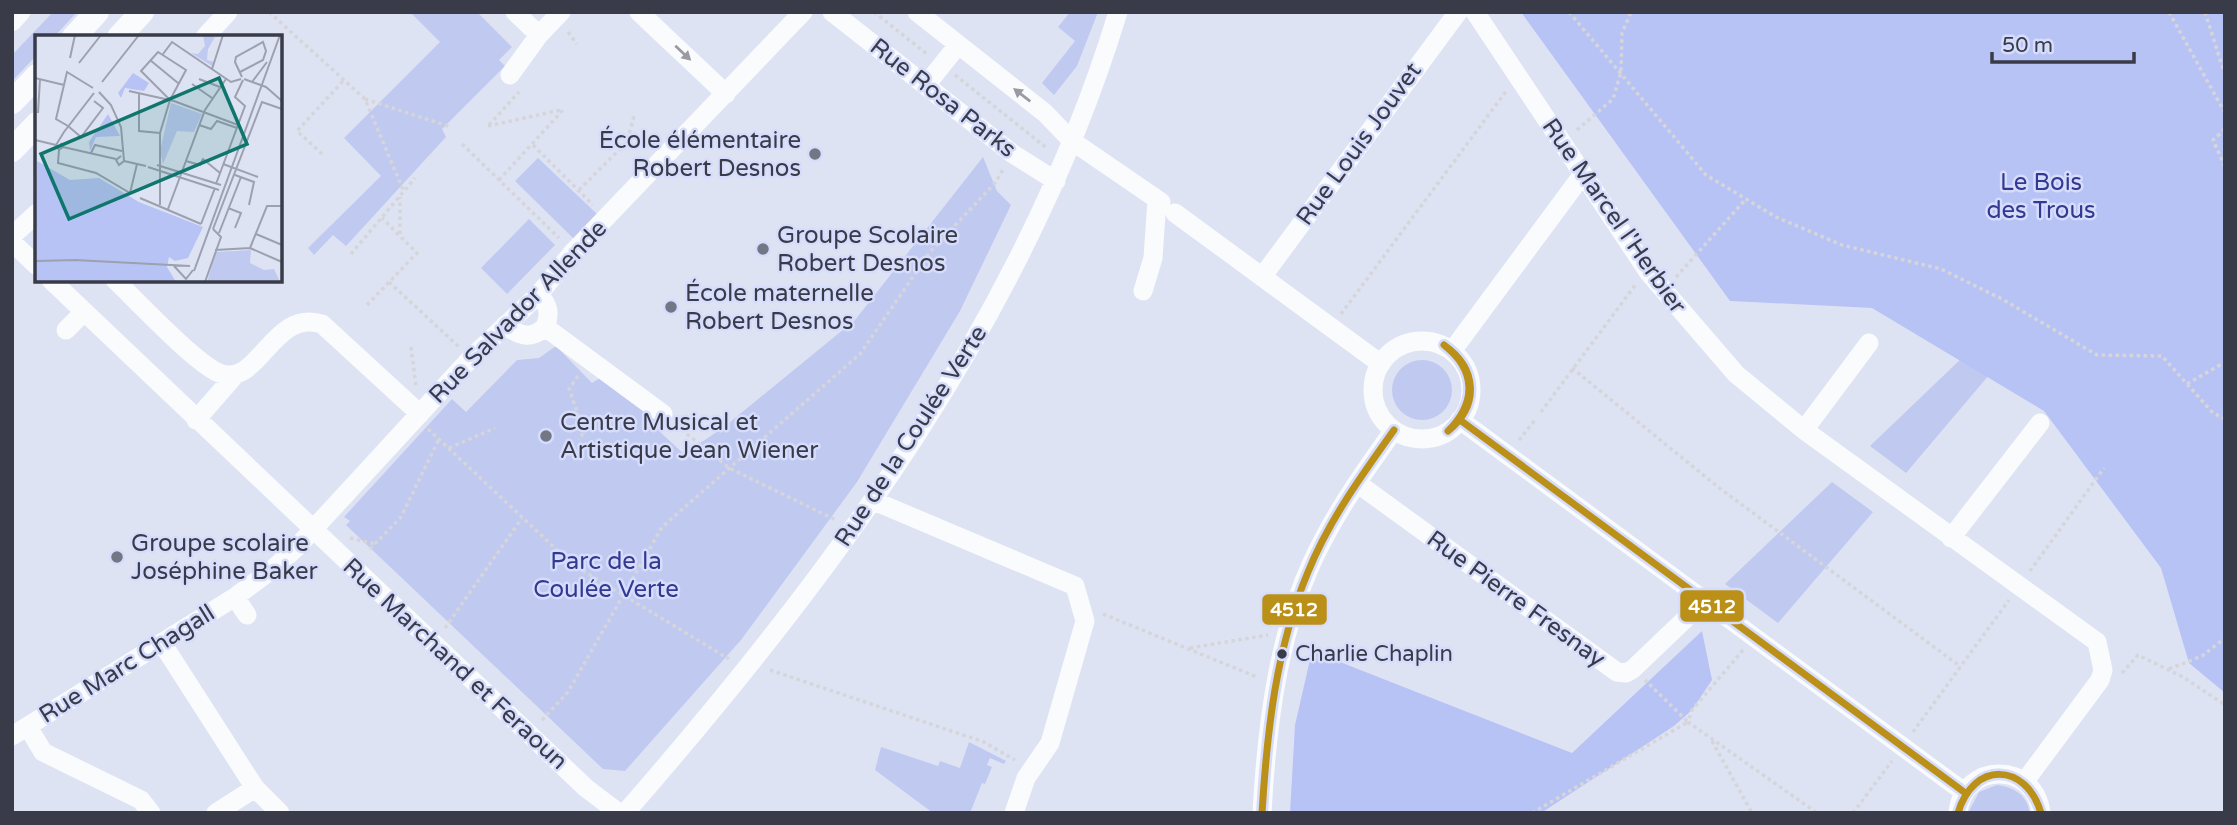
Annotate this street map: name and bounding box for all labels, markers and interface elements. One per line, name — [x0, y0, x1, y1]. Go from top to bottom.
scale bar — [1992, 21, 2134, 65]
street label: Rue Rosa Parks — [864, 32, 1022, 164]
text: 50 m — [2002, 33, 2053, 58]
inset map — [35, 35, 282, 282]
one-way arrow — [674, 45, 691, 61]
street label: Rue Louis Jouvet — [1290, 57, 1428, 231]
one-way arrow — [1013, 87, 1031, 102]
street label: Rue Marcel l'Herbier — [1536, 113, 1693, 320]
place label: École élémentaire Robert Desnos — [599, 125, 801, 183]
marker: École élémentaire Robert Desnos — [807, 146, 823, 162]
park label: Le Bois des Trous — [1986, 168, 2096, 225]
street label: Rue Salvador Allende — [423, 214, 613, 410]
place label: Groupe Scolaire Robert Desnos — [777, 221, 958, 278]
marker: Groupe Scolaire Robert Desnos — [755, 241, 771, 257]
place label: École maternelle Robert Desnos — [685, 278, 874, 336]
marker: École maternelle Robert Desnos — [663, 299, 679, 315]
street label: Rue de la Coulée Verte — [829, 320, 993, 552]
place label: Centre Musical et Artistique Jean Wiener — [560, 408, 819, 465]
marker: Centre Musical et Artistique Jean Wiener — [538, 428, 554, 444]
street label: Rue Pierre Fresnay — [1421, 525, 1611, 674]
place label: Groupe scolaire Joséphine Baker — [131, 529, 319, 586]
park label: Parc de la Coulée Verte — [533, 547, 679, 604]
marker: Groupe scolaire Joséphine Baker — [109, 549, 125, 565]
street label: Rue Marchand et Feraoun — [337, 552, 573, 776]
line badge: 4512 — [1679, 589, 1745, 623]
line badge: 4512 — [1261, 593, 1328, 626]
text: 4512 — [1688, 596, 1736, 618]
street label: Rue Marc Chagall — [34, 598, 220, 730]
text: 4512 — [1270, 599, 1318, 621]
place label: Charlie Chaplin — [1295, 641, 1453, 667]
marker: Charlie Chaplin — [1275, 647, 1289, 661]

